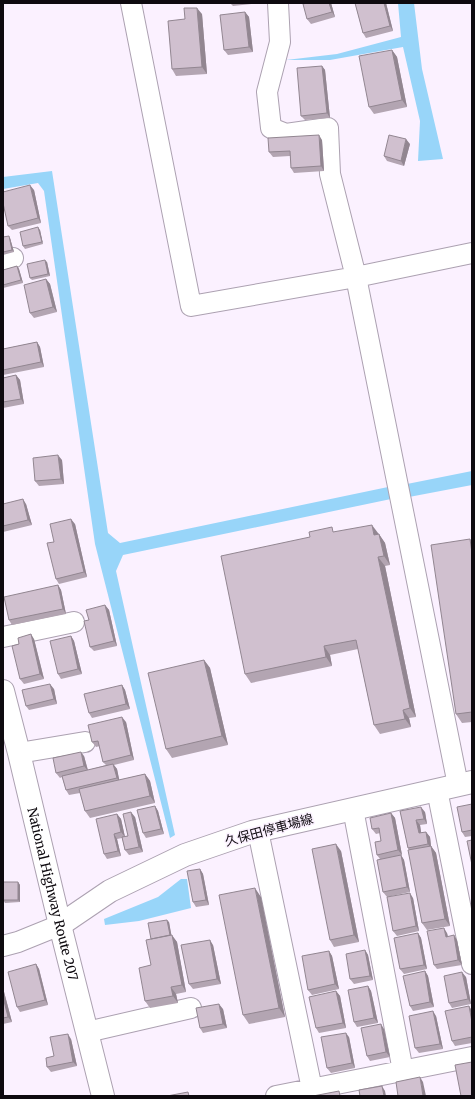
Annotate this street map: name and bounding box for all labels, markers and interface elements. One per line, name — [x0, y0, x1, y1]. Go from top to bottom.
street label: National Highway Route 207 — [24, 806, 82, 983]
street label: 久保田停車場線 — [223, 810, 315, 850]

